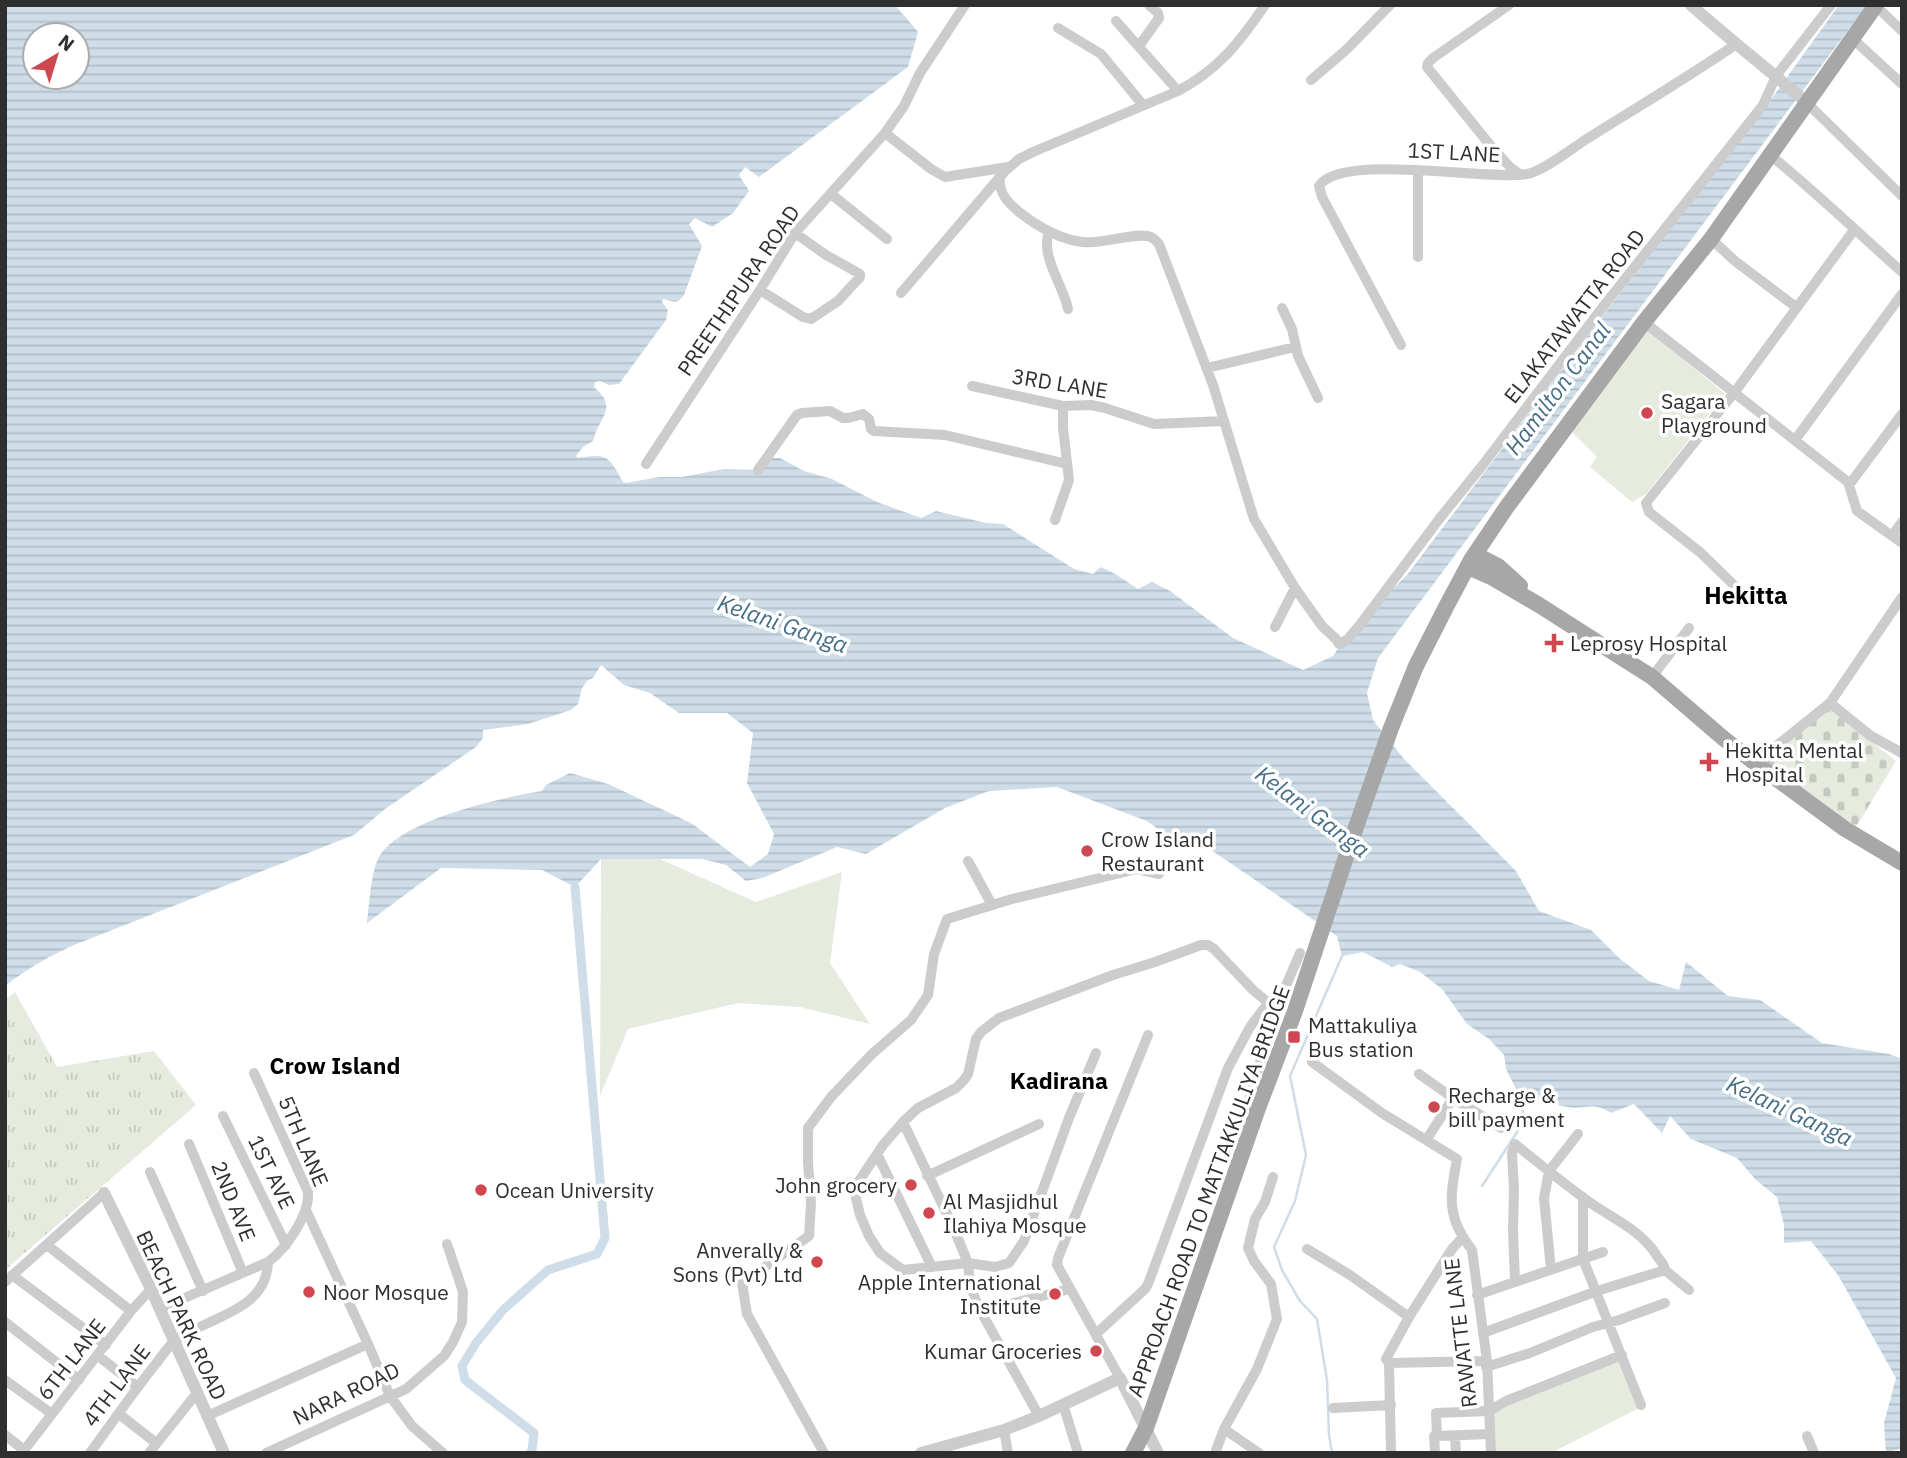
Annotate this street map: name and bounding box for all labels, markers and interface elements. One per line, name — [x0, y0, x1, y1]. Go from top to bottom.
north arrow — [21, 21, 91, 91]
text: N — [54, 29, 79, 56]
street label: 1ST LANE — [1407, 136, 1501, 168]
street label: PREETHIPURA ROAD — [670, 199, 806, 381]
street label: ELAKATAWATTA ROAD — [1497, 223, 1651, 409]
water label: Hamilton Canal — [1497, 315, 1617, 460]
street label: 3RD LANE — [1010, 362, 1110, 404]
place label: Sagara Playground — [1661, 387, 1767, 439]
marker: Sagara Playground — [1639, 405, 1655, 421]
district label: Hekitta — [1704, 579, 1788, 611]
water label: Kelani Ganga — [714, 587, 852, 659]
place label: Leprosy Hospital — [1570, 629, 1728, 657]
marker: Leprosy Hospital — [1544, 633, 1564, 653]
place label: Hekitta Mental Hospital — [1725, 736, 1864, 788]
marker: Hekitta Mental Hospital — [1699, 752, 1719, 772]
water label: Kelani Ganga — [1250, 758, 1376, 864]
place label: Crow Island Restaurant — [1101, 825, 1214, 877]
marker: Crow Island Restaurant — [1079, 843, 1095, 859]
street label: APPROACH ROAD TO MATTAKKULIYA BRIDGE — [1120, 981, 1296, 1401]
place label: Mattakuliya Bus station — [1308, 1011, 1417, 1063]
marker: Mattakuliya Bus station — [1286, 1029, 1302, 1045]
district label: Crow Island — [270, 1050, 400, 1080]
district label: Kadirana — [1010, 1065, 1108, 1095]
water label: Kelani Ganga — [1722, 1068, 1858, 1152]
place label: Recharge & bill payment — [1448, 1081, 1565, 1133]
street label: 5TH LANE — [272, 1091, 336, 1191]
marker: Recharge & bill payment — [1426, 1099, 1442, 1115]
street label: 1ST AVE — [242, 1130, 302, 1214]
street label: 2ND AVE — [205, 1157, 263, 1245]
place label: John grocery — [775, 1171, 898, 1199]
place label: Ocean University — [495, 1176, 655, 1204]
marker: John grocery — [903, 1177, 919, 1193]
marker: Ocean University — [473, 1182, 489, 1198]
place label: Al Masjidhul Ilahiya Mosque — [943, 1187, 1087, 1239]
marker: Al Masjidhul Ilahiya Mosque — [921, 1205, 937, 1221]
street label: BEACH PARK ROAD — [130, 1226, 234, 1404]
place label: Anverally & Sons (Pvt) Ltd — [673, 1236, 803, 1288]
marker: Anverally & Sons (Pvt) Ltd — [809, 1254, 825, 1270]
street label: RAWATTE LANE — [1437, 1256, 1483, 1410]
place label: Apple International Institute — [858, 1268, 1041, 1320]
place label: Noor Mosque — [323, 1278, 449, 1306]
marker: Noor Mosque — [301, 1284, 317, 1300]
marker: Apple International Institute — [1047, 1286, 1063, 1302]
street label: 6TH LANE — [30, 1313, 112, 1405]
place label: Kumar Groceries — [924, 1337, 1082, 1365]
street label: 4TH LANE — [76, 1338, 156, 1432]
marker: Kumar Groceries — [1088, 1343, 1104, 1359]
street label: NARA ROAD — [288, 1355, 404, 1431]

